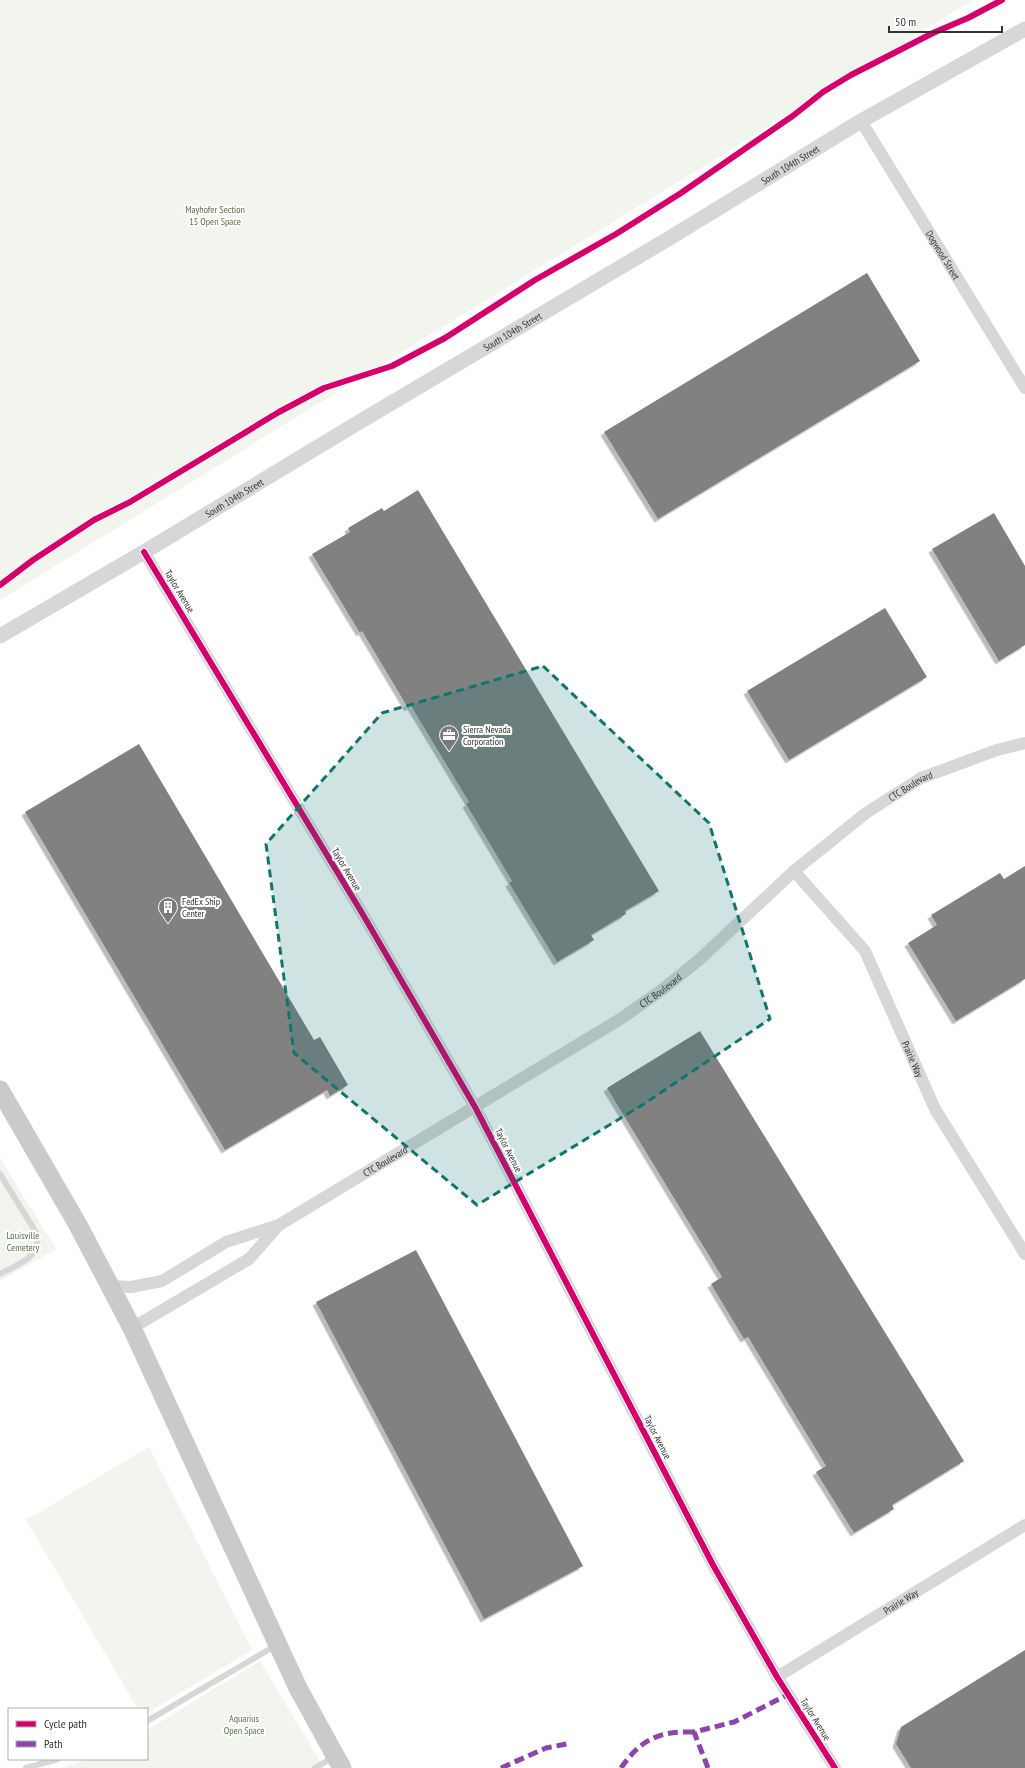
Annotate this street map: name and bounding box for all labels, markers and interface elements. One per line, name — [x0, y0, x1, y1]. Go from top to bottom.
scale bar — [889, 8, 1002, 34]
text: 50 m — [895, 14, 916, 29]
street label: South 104th Street — [759, 142, 822, 188]
park label: Mayhofer Section 15 Open Space — [185, 203, 245, 228]
street label: Dogwood Street — [923, 228, 963, 282]
street label: South 104th Street — [481, 309, 544, 354]
street label: South 104th Street — [203, 475, 266, 521]
street label: Taylor Avenue — [162, 567, 197, 615]
place label: Sierra Nevada Corporation — [463, 723, 511, 748]
office icon: Sierra Nevada Corporation — [438, 724, 460, 752]
street label: CTC Boulevard — [886, 768, 934, 804]
street label: Taylor Avenue — [329, 845, 364, 893]
place label: FedEx Ship Center — [182, 895, 220, 920]
building icon: FedEx Ship Center — [157, 896, 179, 924]
street label: CTC Boulevard — [637, 971, 684, 1011]
street label: Prairie Way — [899, 1039, 926, 1080]
street label: Taylor Avenue — [492, 1126, 525, 1175]
street label: CTC Boulevard — [361, 1143, 410, 1180]
park label: Louisville Cemetery — [7, 1229, 39, 1254]
street label: Taylor Avenue — [641, 1413, 674, 1462]
street label: Prairie Way — [881, 1586, 921, 1617]
street label: Taylor Avenue — [797, 1696, 834, 1743]
legend — [8, 1708, 148, 1760]
park label: Aquarius Open Space — [224, 1712, 264, 1737]
text: Cycle path — [44, 1716, 87, 1731]
text: Path — [44, 1736, 62, 1751]

